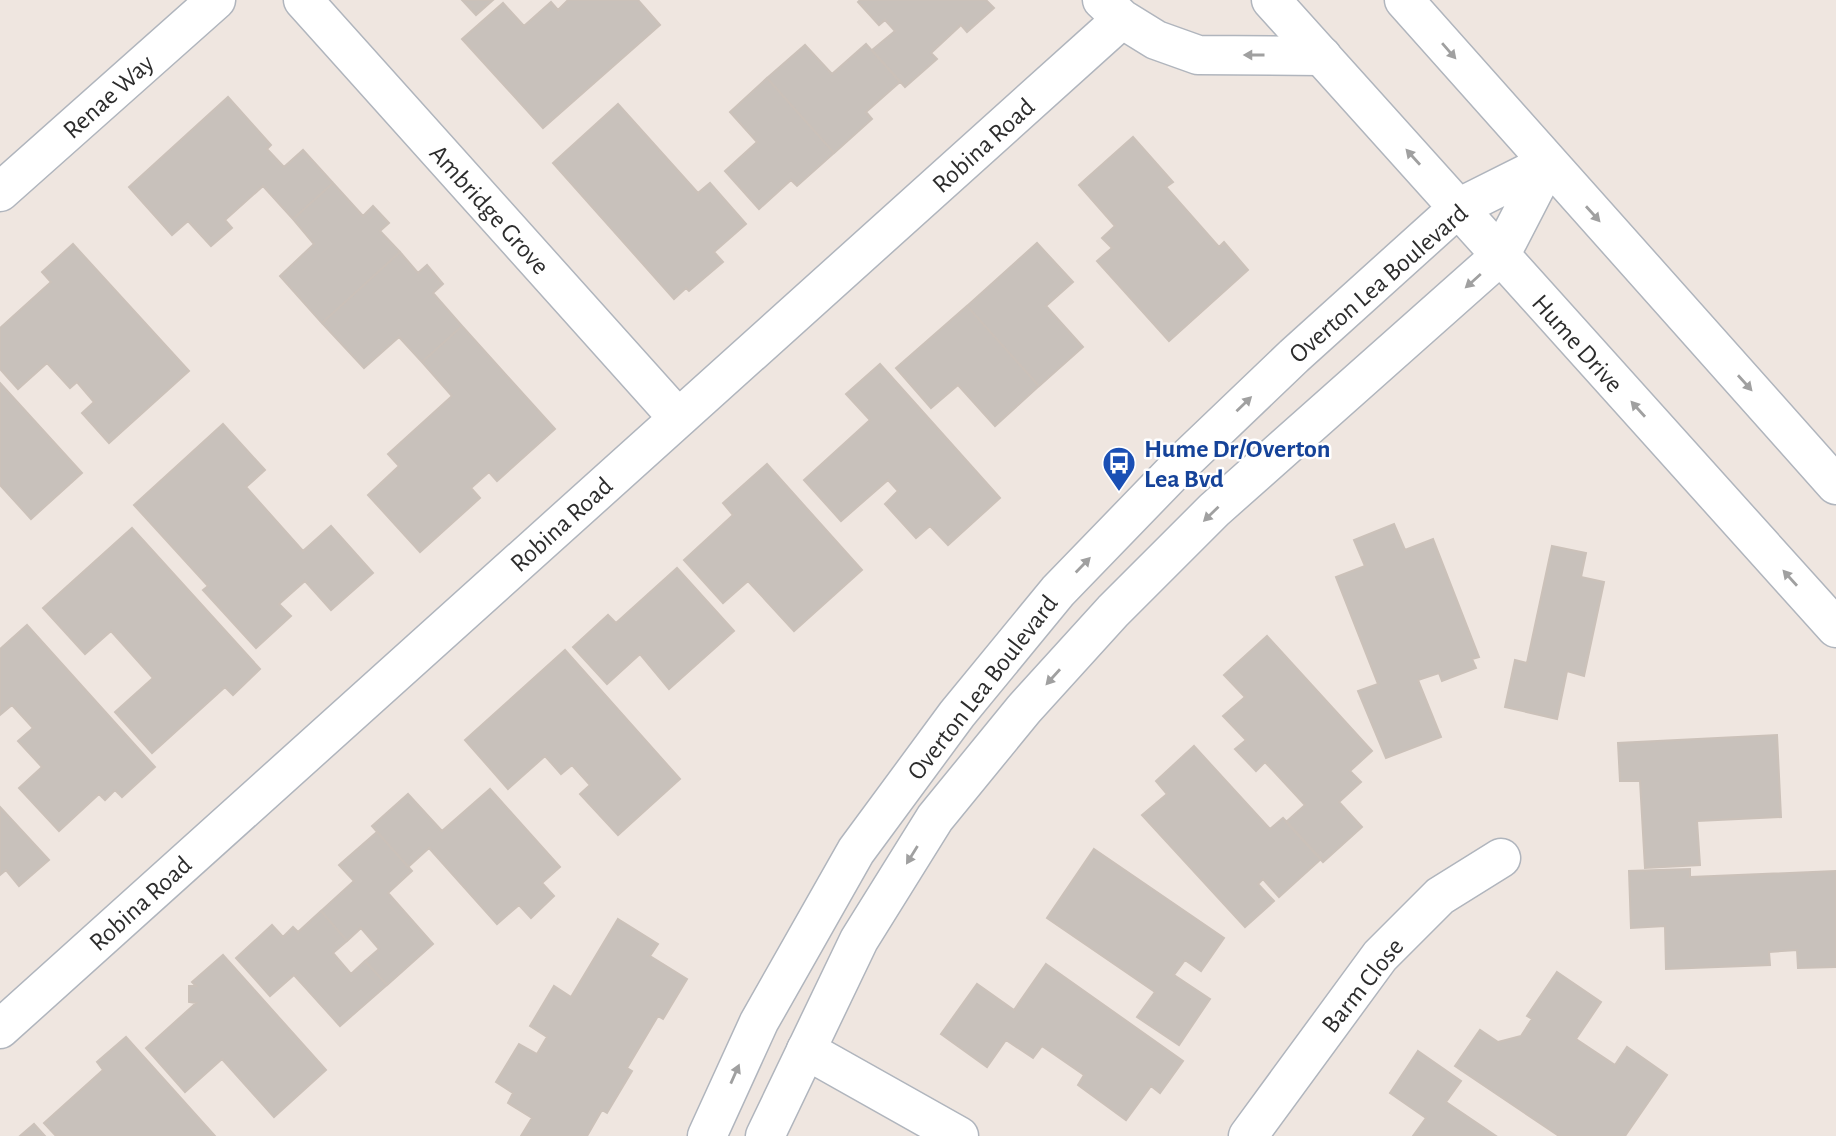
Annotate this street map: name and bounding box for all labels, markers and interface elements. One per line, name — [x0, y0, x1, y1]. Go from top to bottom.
one-way arrow — [1441, 42, 1457, 60]
street label: Renae Way — [58, 50, 159, 144]
one-way arrow — [1242, 50, 1264, 61]
street label: Robina Road — [928, 93, 1040, 198]
street label: Ambridge Grove — [425, 140, 554, 279]
one-way arrow — [1405, 149, 1421, 166]
street label: Overton Lea Boulevard — [1285, 200, 1473, 368]
one-way arrow — [1585, 205, 1601, 222]
one-way arrow — [1464, 273, 1482, 289]
street label: Hume Drive — [1527, 290, 1628, 398]
one-way arrow — [1737, 374, 1753, 392]
one-way arrow — [1235, 396, 1252, 412]
one-way arrow — [1631, 400, 1646, 417]
place label: Hume Dr/Overton Lea Bvd — [1144, 436, 1330, 492]
bus stop icon: Hume Dr/Overton Lea Bvd — [1100, 444, 1138, 493]
street label: Robina Road — [506, 472, 618, 577]
one-way arrow — [1203, 505, 1220, 521]
one-way arrow — [1075, 556, 1092, 573]
one-way arrow — [1783, 569, 1799, 586]
street label: Overton Lea Boulevard — [903, 590, 1063, 785]
one-way arrow — [1045, 668, 1061, 686]
one-way arrow — [906, 846, 919, 865]
street label: Robina Road — [85, 851, 197, 956]
street label: Barm Close — [1317, 933, 1409, 1038]
one-way arrow — [729, 1064, 741, 1084]

